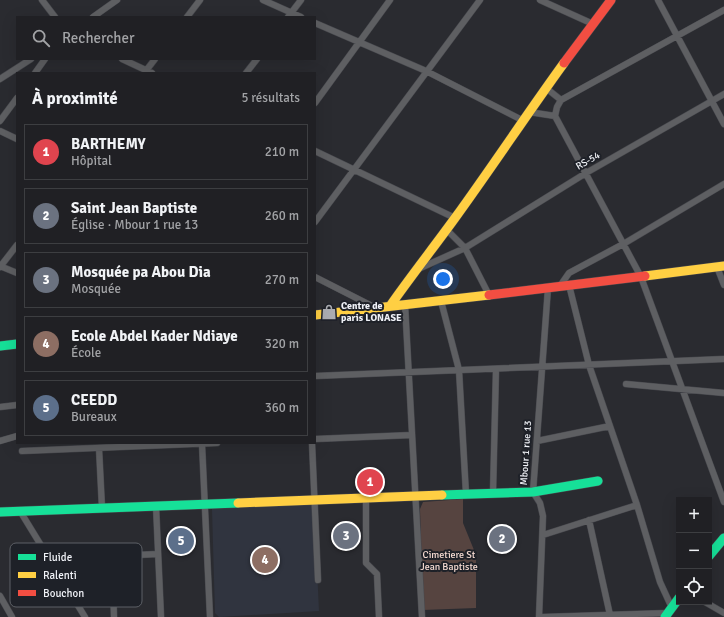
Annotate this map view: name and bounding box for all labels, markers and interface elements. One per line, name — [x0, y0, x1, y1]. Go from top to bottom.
search box — [16, 16, 316, 60]
icon: search — [30, 27, 52, 49]
text: Rechercher — [62, 29, 135, 47]
text: À proximité — [32, 88, 118, 109]
text: 5 résultats — [241, 90, 300, 106]
text: BARTHEMY — [71, 135, 146, 153]
text: 1 — [42, 144, 50, 160]
text: 210 m — [265, 144, 299, 160]
street label: RS-54 — [574, 149, 603, 173]
text: Hôpital — [71, 153, 112, 169]
text: Saint Jean Baptiste — [71, 199, 197, 217]
text: 2 — [42, 208, 50, 224]
text: 260 m — [265, 208, 299, 224]
text: Église · Mbour 1 rue 13 — [71, 217, 198, 233]
text: Mosquée pa Abou Dia — [71, 263, 211, 281]
your location — [433, 269, 453, 289]
text: 3 — [42, 272, 50, 288]
text: 270 m — [265, 272, 299, 288]
text: Mosquée — [71, 281, 121, 297]
place label: Centre de paris LONASE — [341, 300, 402, 324]
shop icon: Centre de paris LONASE — [320, 303, 338, 321]
text: Ecole Abdel Kader Ndiaye — [71, 327, 238, 345]
text: 4 — [42, 336, 50, 352]
text: 320 m — [265, 336, 299, 352]
text: École — [71, 345, 101, 361]
text: CEEDD — [71, 391, 117, 409]
text: 5 — [42, 400, 50, 416]
text: 360 m — [265, 400, 299, 416]
text: Bureaux — [71, 409, 117, 425]
street label: Mbour 1 rue 13 — [518, 420, 534, 486]
pin: 1 — [357, 467, 383, 497]
map controls — [676, 497, 712, 605]
button: + — [676, 497, 712, 533]
pin: 3 — [333, 521, 359, 551]
pin: 2 — [489, 524, 515, 554]
pin: 5 — [168, 526, 194, 556]
button: − — [676, 533, 712, 569]
legend — [10, 543, 142, 607]
pin: 4 — [252, 545, 278, 575]
park label: Cimetiere St Jean Baptiste — [420, 549, 478, 573]
text: Fluide — [43, 551, 72, 564]
text: Ralenti — [43, 569, 77, 582]
button: locate — [676, 569, 712, 605]
text: Bouchon — [43, 587, 84, 600]

